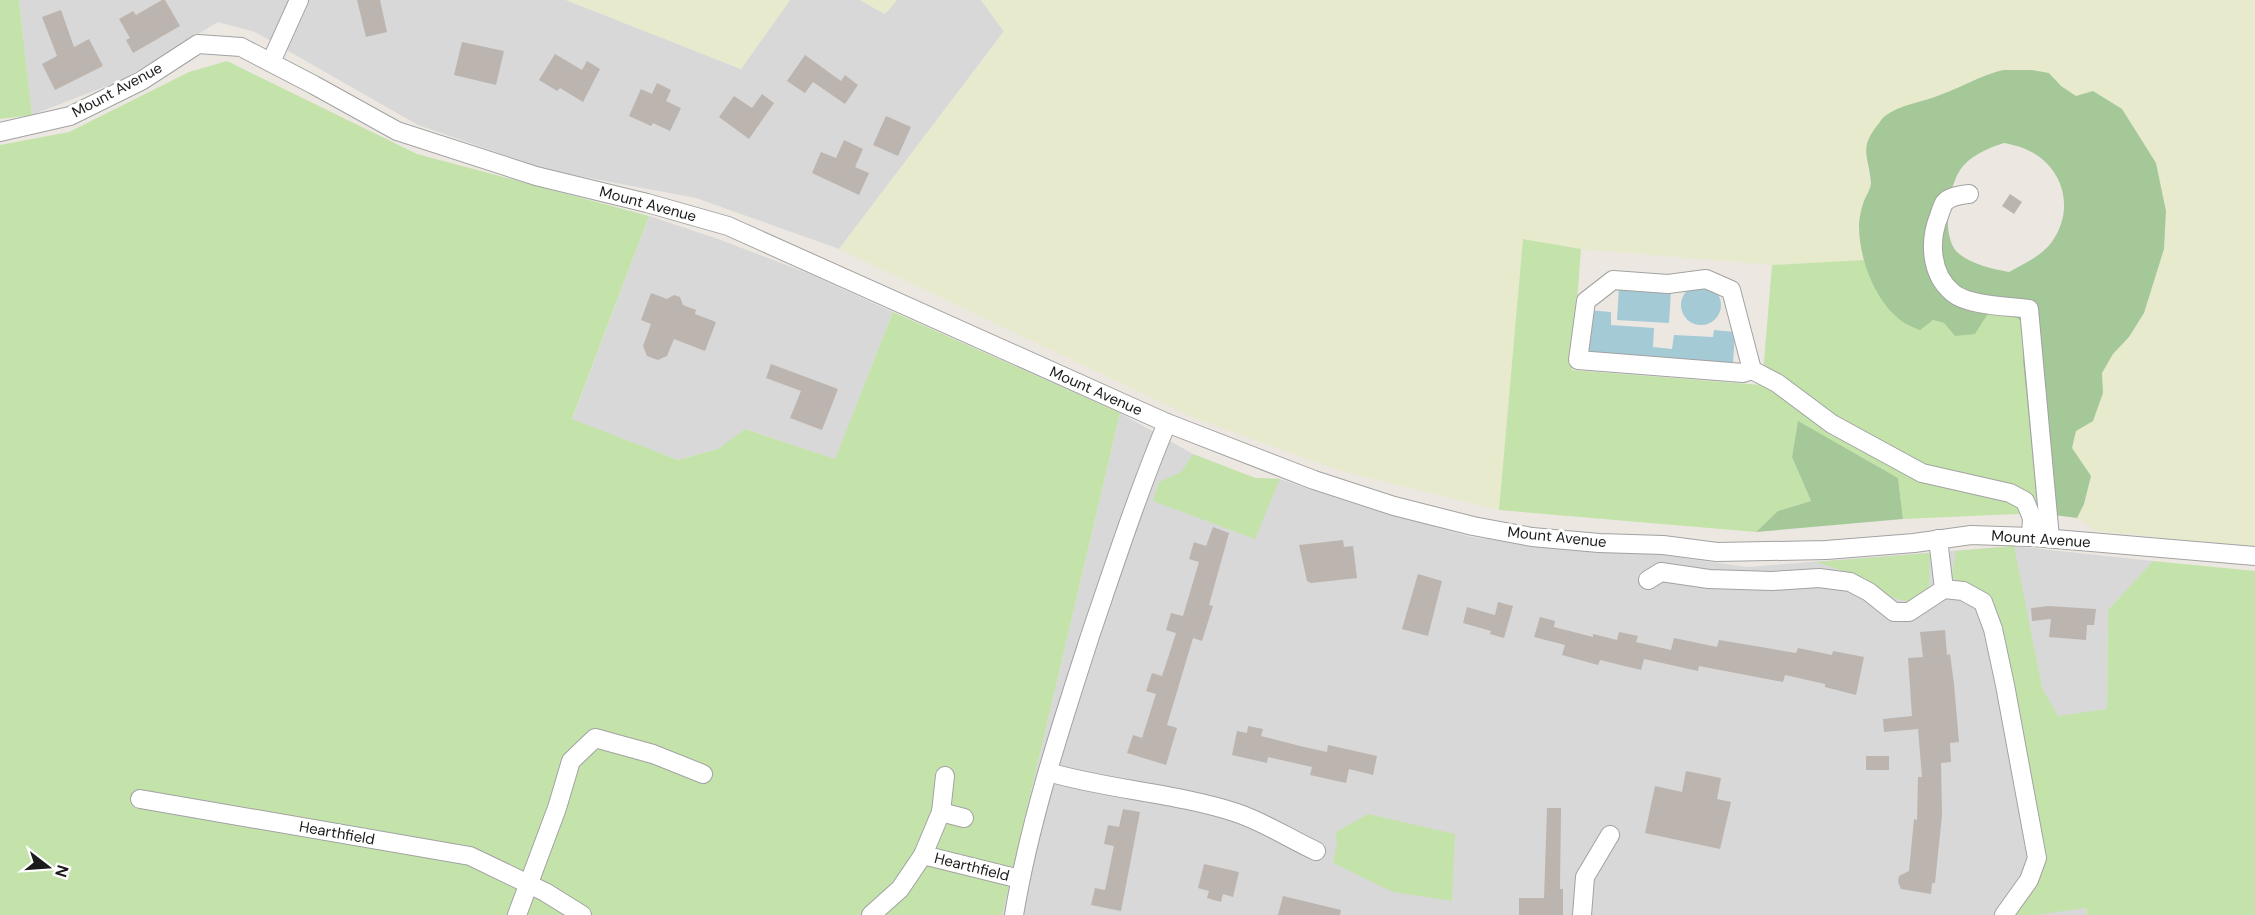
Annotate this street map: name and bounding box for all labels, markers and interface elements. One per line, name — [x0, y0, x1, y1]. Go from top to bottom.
street label: Mount Avenue — [68, 58, 166, 122]
street label: Mount Avenue — [597, 181, 699, 227]
street label: Mount Avenue — [1046, 362, 1146, 420]
street label: Mount Avenue — [1506, 522, 1608, 552]
street label: Mount Avenue — [1991, 526, 2091, 552]
street label: Hearthfield — [298, 816, 376, 850]
north arrow — [18, 837, 78, 897]
street label: Hearthfield — [932, 848, 1012, 886]
text: N — [50, 863, 74, 880]

